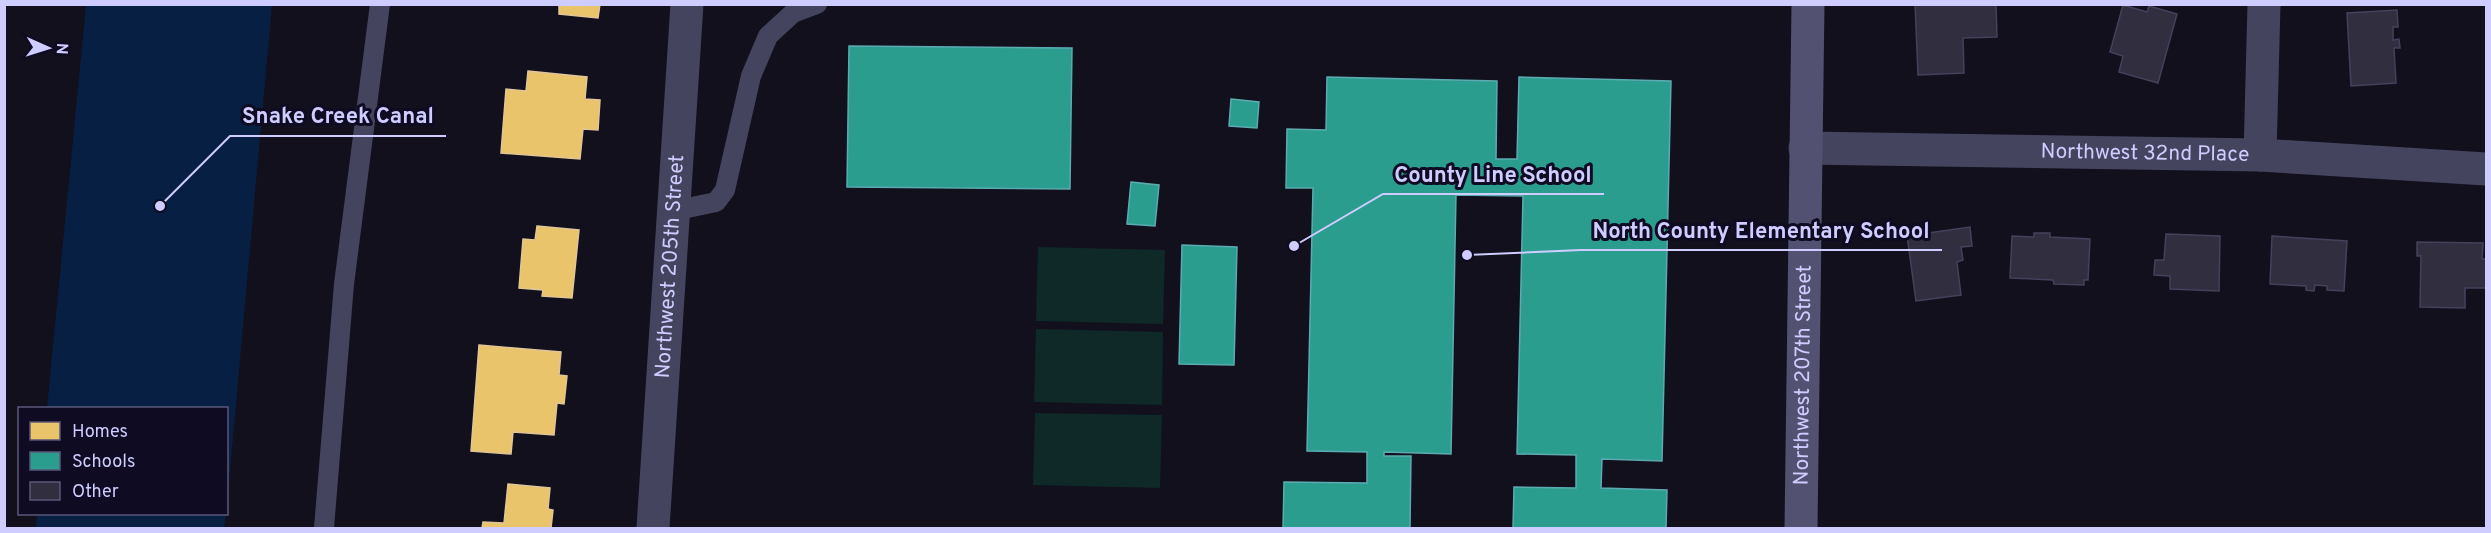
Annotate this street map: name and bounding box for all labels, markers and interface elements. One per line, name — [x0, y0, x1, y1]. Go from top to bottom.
north arrow — [18, 18, 78, 78]
text: N — [51, 42, 71, 55]
callout: Snake Creek Canal — [230, 96, 446, 136]
text: Snake Creek Canal — [242, 104, 434, 131]
street label: Northwest 32nd Place — [2040, 138, 2250, 168]
street label: Northwest 205th Street — [649, 154, 691, 379]
callout: County Line School — [1383, 154, 1604, 194]
text: County Line School — [1394, 163, 1592, 190]
callout: North County Elementary School — [1581, 210, 1942, 250]
text: North County Elementary School — [1592, 219, 1930, 246]
street label: Northwest 207th Street — [1788, 264, 1818, 486]
legend — [18, 407, 228, 515]
text: Homes — [72, 421, 128, 444]
text: Schools — [72, 451, 135, 474]
text: Other — [72, 481, 119, 504]

